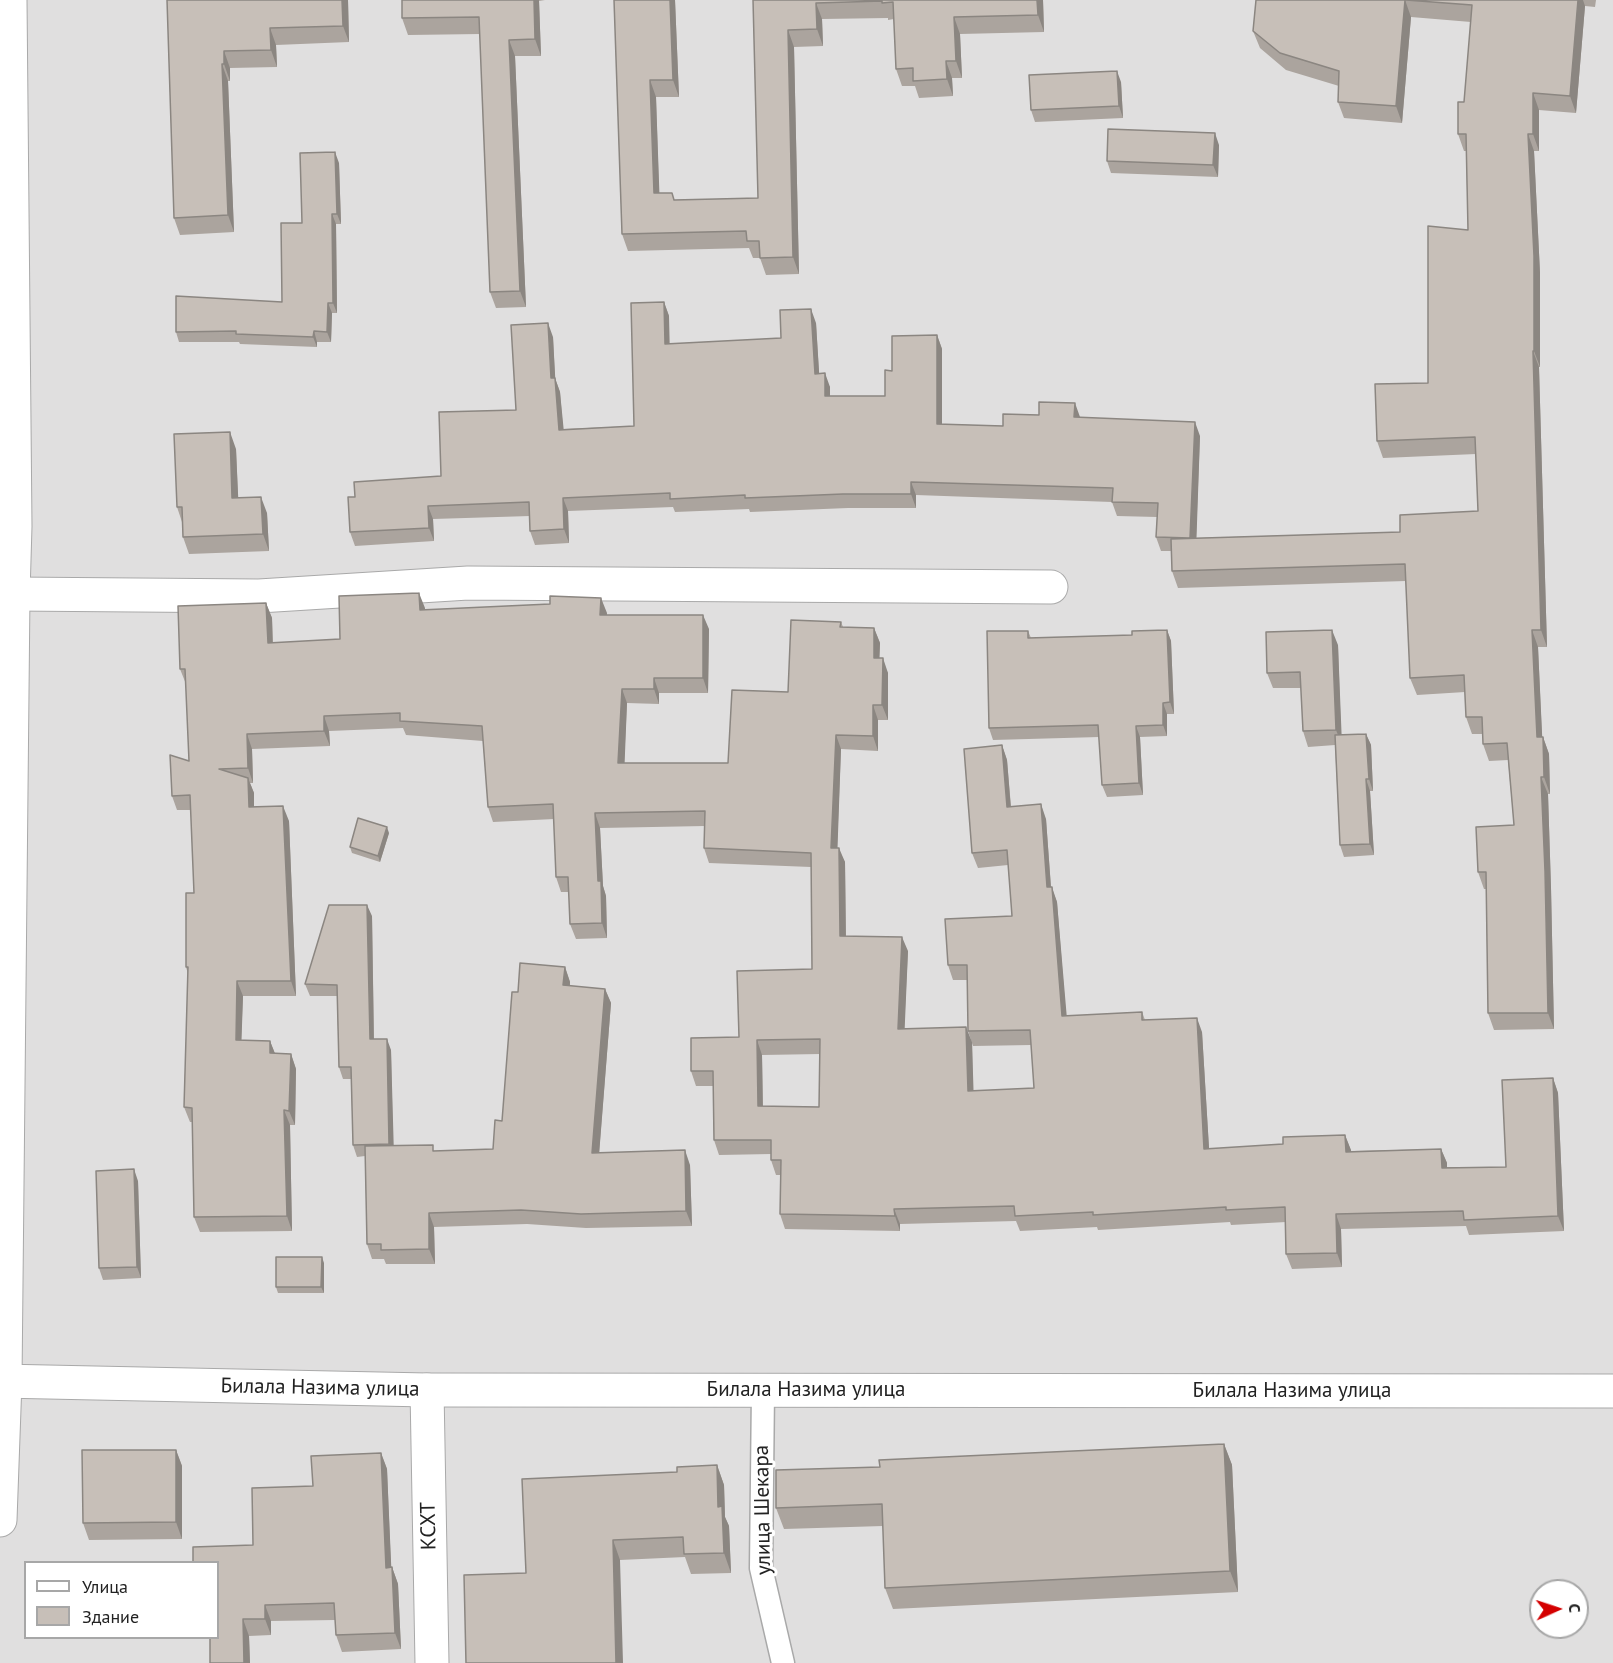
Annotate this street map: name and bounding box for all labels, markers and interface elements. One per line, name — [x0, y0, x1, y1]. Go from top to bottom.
street label: Билала Назима улица — [220, 1374, 420, 1402]
street label: Билала Назима улица — [707, 1377, 905, 1403]
street label: Билала Назима улица — [1193, 1378, 1391, 1404]
street label: улица Шекара — [749, 1445, 777, 1575]
street label: КСХТ — [416, 1502, 442, 1550]
legend — [24, 1561, 219, 1639]
text: Улица — [82, 1575, 128, 1598]
north arrow — [1529, 1579, 1589, 1639]
text: С — [1565, 1603, 1585, 1613]
text: Здание — [82, 1605, 139, 1628]

